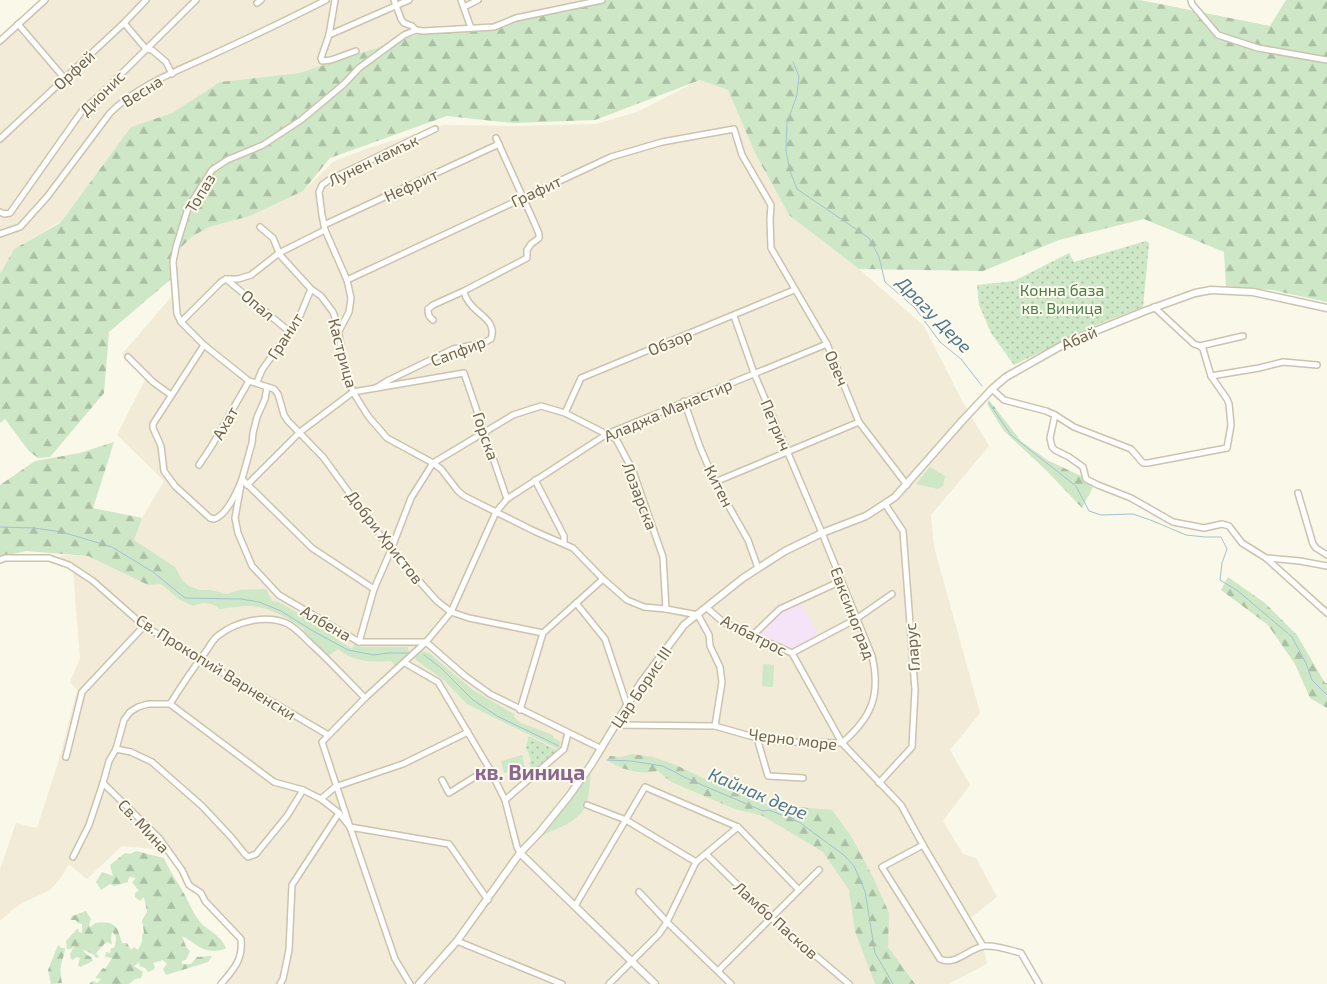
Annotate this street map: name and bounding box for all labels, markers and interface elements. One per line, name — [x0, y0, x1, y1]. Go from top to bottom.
street label: Орфей — [49, 46, 98, 93]
street label: Дионис — [75, 66, 128, 119]
street label: Весна — [118, 71, 166, 110]
street label: Лунен камък — [325, 129, 422, 190]
street label: Нефрит — [381, 164, 441, 205]
street label: Топаз — [180, 170, 219, 216]
street label: Графит — [507, 171, 564, 210]
water label: Драгу Дере — [892, 271, 977, 358]
park label: Конна база кв. Виница — [1020, 280, 1104, 317]
street label: Опал — [238, 285, 279, 324]
street label: Гранит — [263, 309, 307, 362]
street label: Кастрица — [325, 316, 362, 390]
street label: Абай — [1058, 321, 1100, 354]
street label: Обзор — [645, 324, 695, 359]
street label: Сапфир — [428, 331, 488, 370]
street label: Овеч — [822, 347, 853, 388]
street label: Аладжа Манастир — [601, 374, 735, 445]
street label: Петрич — [757, 396, 796, 453]
street label: Ахат — [208, 403, 242, 443]
street label: Горска — [469, 409, 504, 462]
street label: Лозарска — [619, 459, 662, 532]
street label: Китен — [701, 462, 738, 510]
street label: Добри Христов — [343, 486, 428, 587]
street label: Евксиноград — [827, 564, 880, 662]
street label: Албена — [298, 601, 355, 645]
street label: Св. Прокопий Варненски — [133, 610, 300, 724]
street label: Албатрос — [718, 610, 790, 659]
street label: Гларус — [900, 622, 924, 672]
street label: Цар Борис III — [606, 642, 675, 731]
street label: Черно море — [748, 724, 838, 753]
district label: кв. Виница — [475, 759, 585, 784]
water label: Кайнак дере — [706, 762, 812, 824]
street label: Св. Мина — [115, 795, 174, 857]
street label: Ламбо Пасков — [730, 877, 822, 962]

